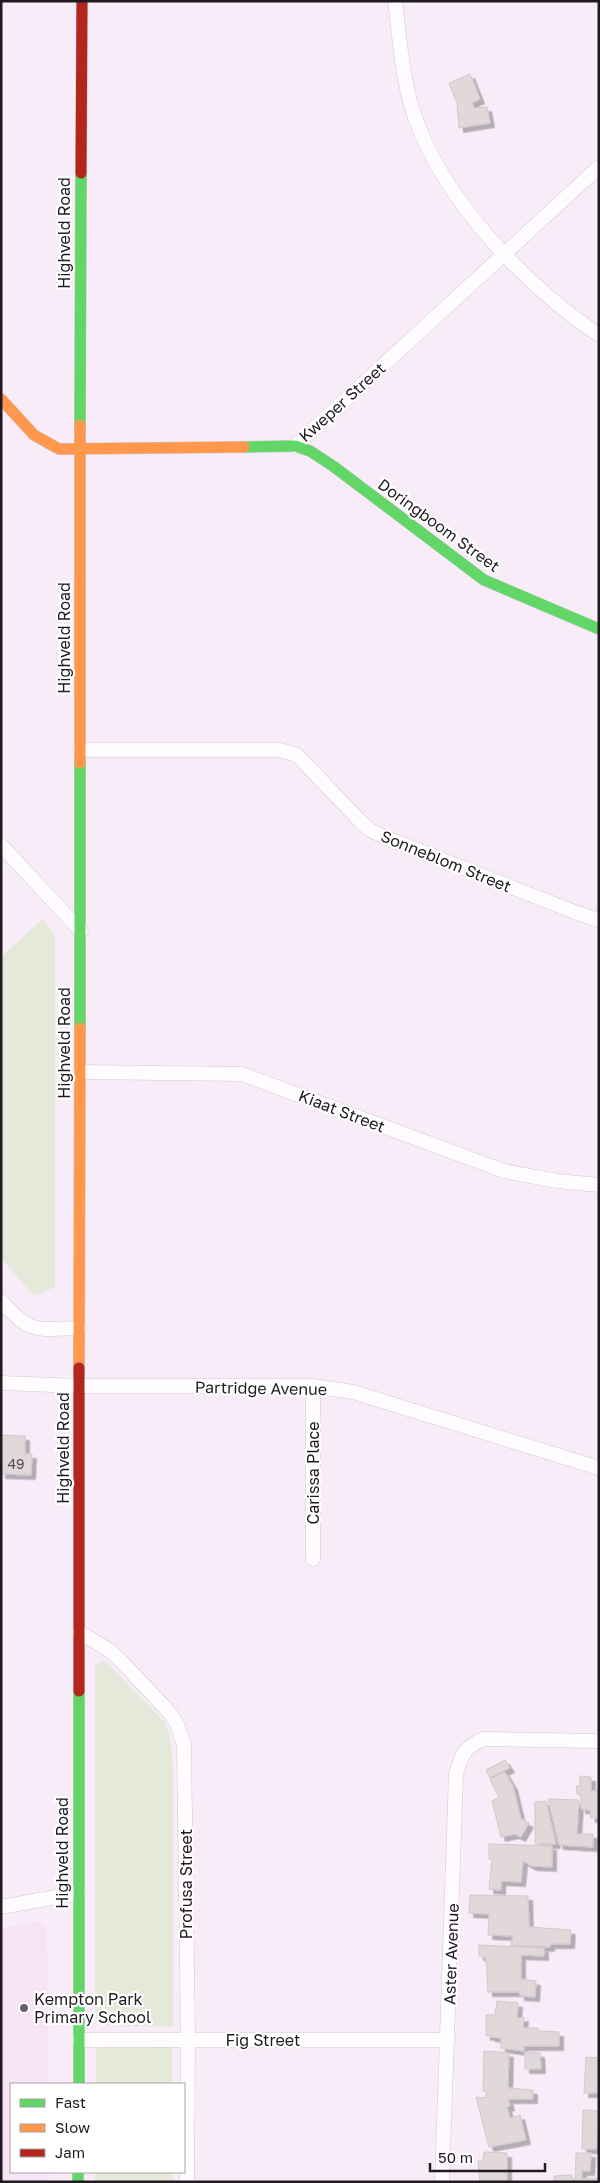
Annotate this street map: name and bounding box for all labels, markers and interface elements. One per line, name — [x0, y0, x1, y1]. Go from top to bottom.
street label: Highveld Road — [54, 177, 74, 289]
street label: Kweper Street — [295, 358, 389, 446]
street label: Doringboom Street — [374, 474, 504, 576]
street label: Highveld Road — [54, 582, 74, 694]
street label: Sonneblom Street — [378, 826, 514, 896]
street label: Highveld Road — [54, 987, 74, 1099]
street label: Kiaat Street — [296, 1085, 388, 1137]
street label: Partridge Avenue — [195, 1377, 327, 1399]
street label: Highveld Road — [53, 1392, 73, 1504]
street label: Carissa Place — [303, 1421, 323, 1525]
house number: 49 — [7, 1455, 25, 1472]
street label: Highveld Road — [52, 1797, 72, 1909]
street label: Profusa Street — [176, 1829, 196, 1939]
street label: Aster Avenue — [439, 1903, 463, 2005]
place label: Kempton Park Primary School — [34, 1989, 151, 2027]
marker: Kempton Park Primary School — [18, 2002, 30, 2014]
street label: Fig Street — [225, 2030, 301, 2050]
legend — [10, 2083, 185, 2173]
text: Fast — [55, 2093, 86, 2111]
text: Slow — [55, 2118, 90, 2136]
scale bar — [430, 2140, 545, 2172]
text: Jam — [55, 2143, 85, 2161]
text: 50 m — [438, 2148, 473, 2166]

